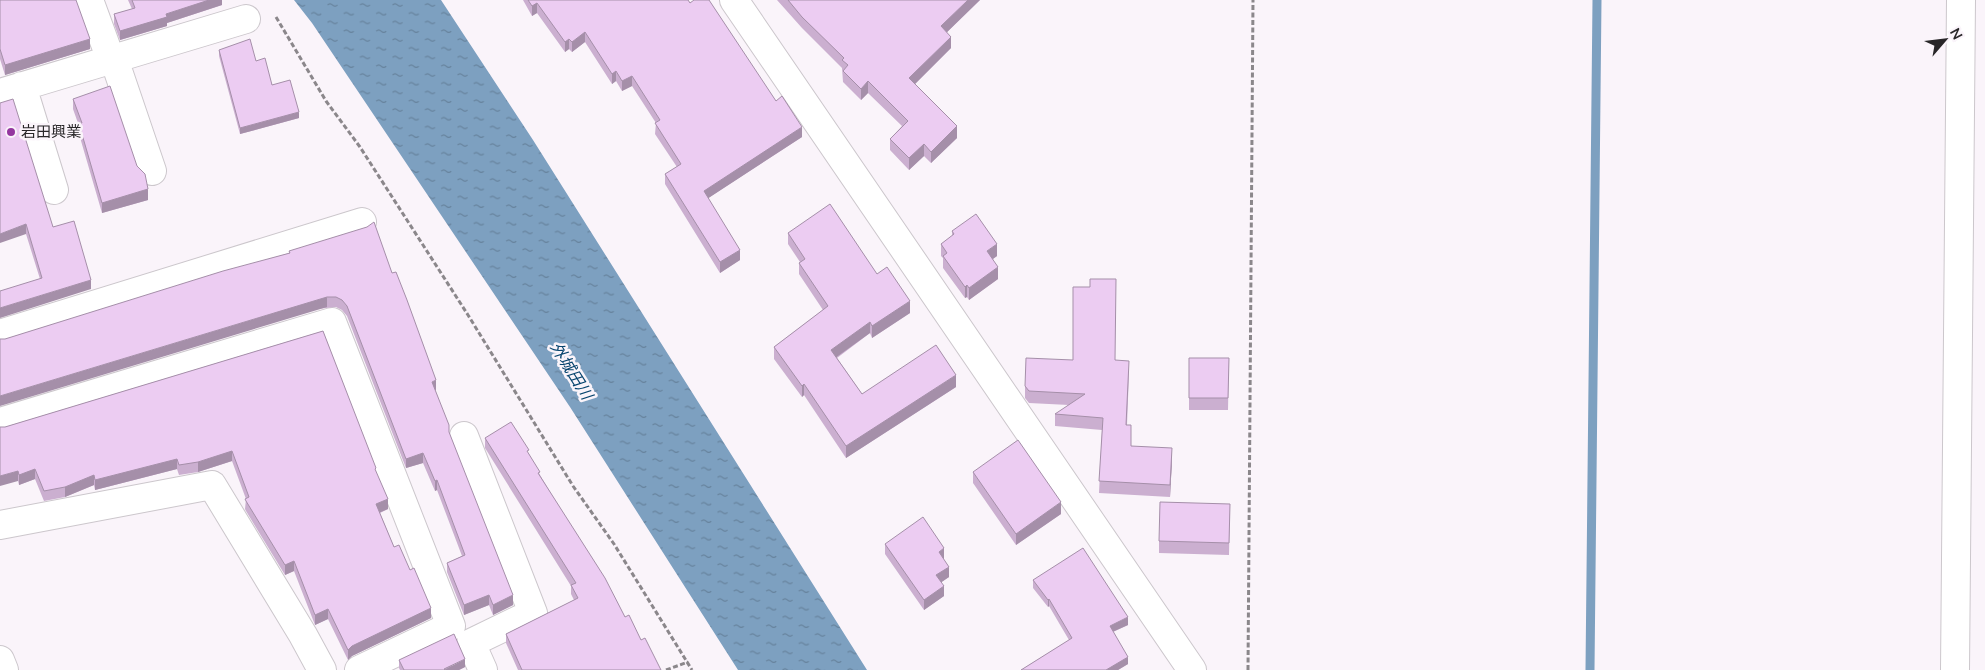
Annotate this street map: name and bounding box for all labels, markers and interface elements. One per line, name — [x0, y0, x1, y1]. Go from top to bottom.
north arrow — [1920, 15, 1970, 65]
text: N — [1945, 25, 1967, 43]
place label: 岩田興業 — [21, 122, 81, 142]
marker: 岩田興業 — [5, 126, 17, 138]
water label: 外城田川 — [545, 338, 598, 406]

